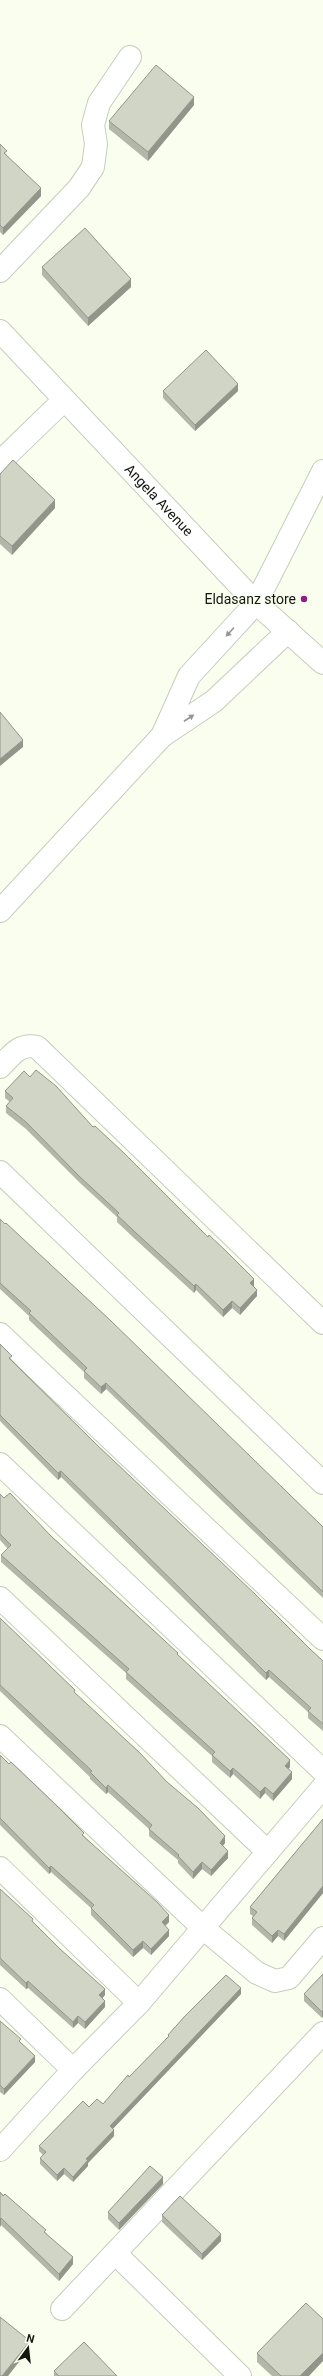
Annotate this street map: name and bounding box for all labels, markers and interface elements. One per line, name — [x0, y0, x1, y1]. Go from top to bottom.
street label: Angela Avenue — [121, 461, 197, 539]
place label: Eldasanz store — [204, 591, 296, 607]
marker: Eldasanz store — [299, 594, 309, 604]
one-way arrow — [225, 627, 234, 637]
one-way arrow — [184, 714, 195, 721]
north arrow — [8, 2328, 48, 2368]
text: N — [25, 2332, 36, 2346]

